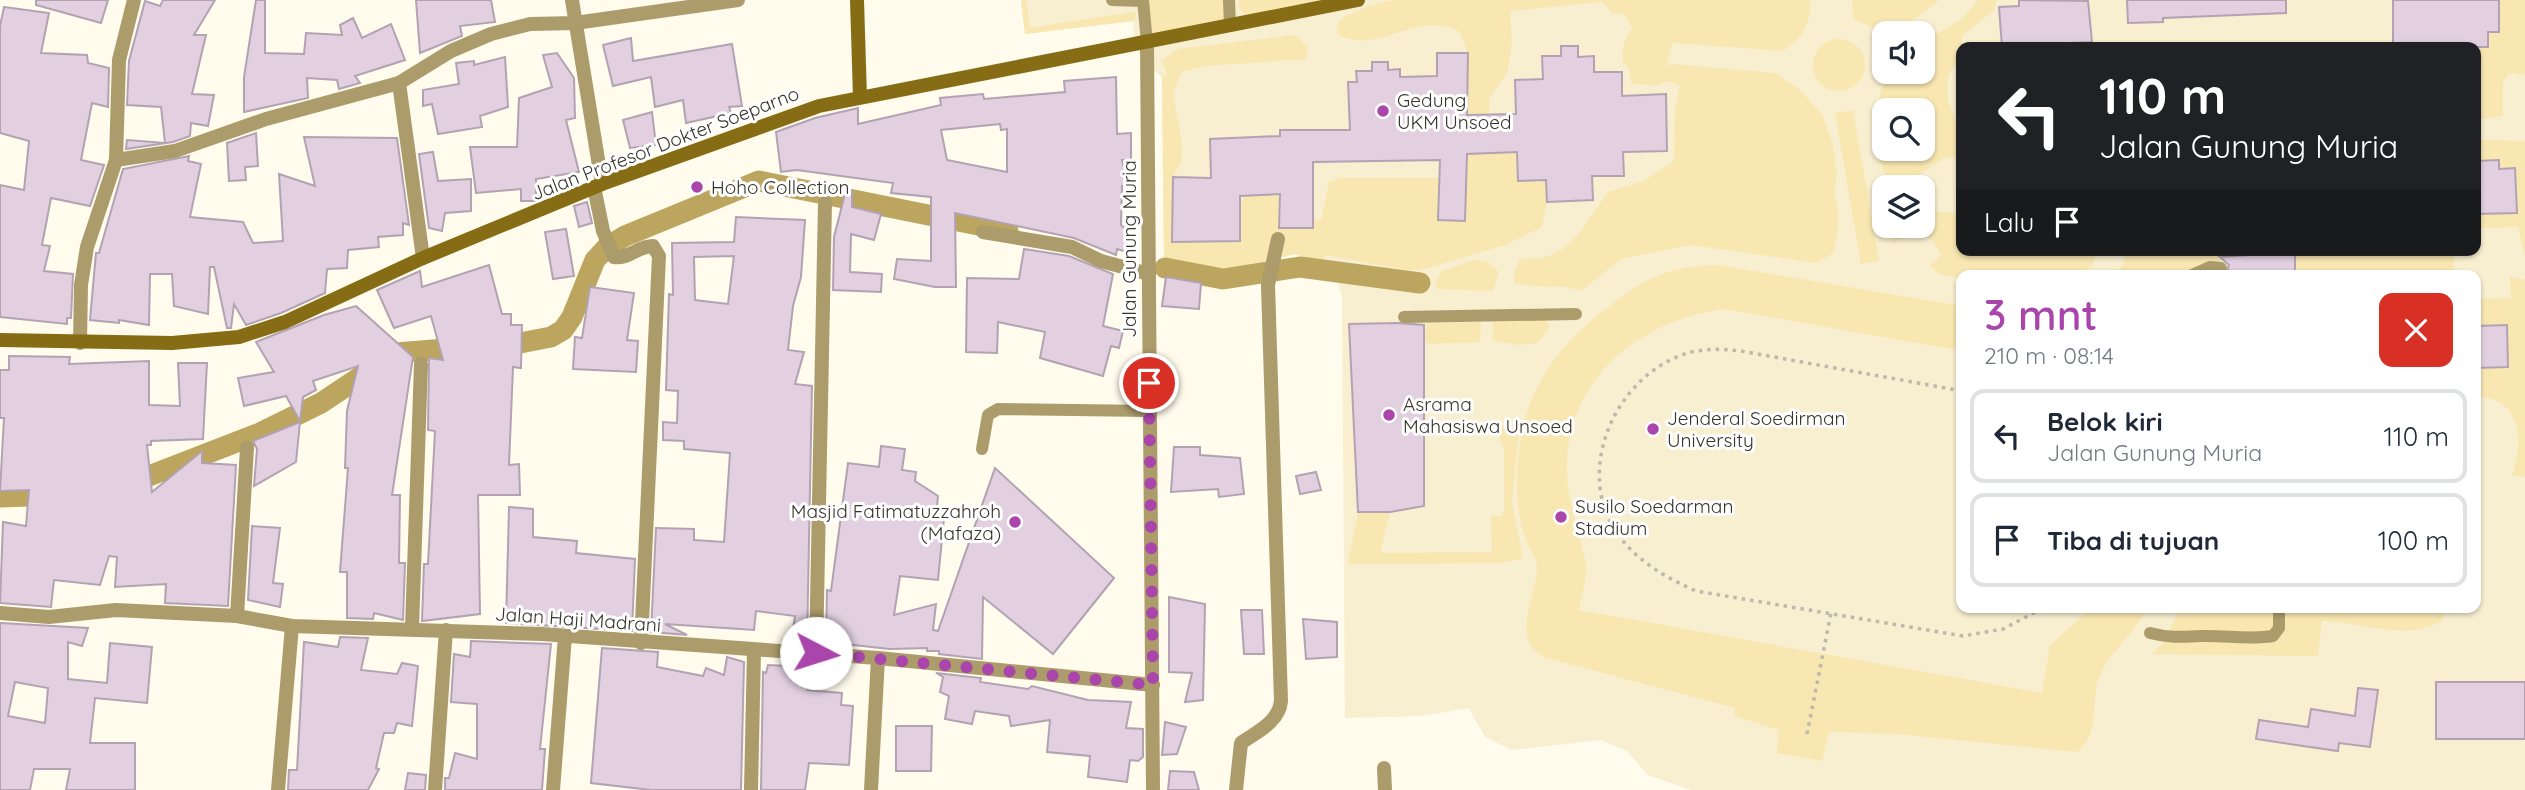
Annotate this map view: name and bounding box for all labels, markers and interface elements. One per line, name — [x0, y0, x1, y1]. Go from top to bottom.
map controls — [1872, 21, 1935, 238]
button: sound — [1872, 21, 1935, 84]
text: 110 m — [2099, 65, 2226, 126]
icon: left — [1984, 70, 2075, 161]
street label: Jalan Profesor Dokter Soeparno — [528, 81, 802, 205]
place label: Gedung UKM Unsoed — [1397, 88, 1511, 134]
button: search — [1872, 98, 1935, 161]
marker: Gedung UKM Unsoed — [1375, 103, 1391, 119]
text: Jalan Gunung Muria — [2099, 126, 2398, 166]
street label: Jalan Gunung Muria — [1117, 160, 1141, 338]
place label: Hoho Collection — [711, 175, 850, 199]
button: layers — [1872, 175, 1935, 238]
marker: Hoho Collection — [689, 179, 705, 195]
icon: arrive — [2048, 203, 2086, 241]
text: Lalu — [1984, 206, 2034, 239]
text: 3 mnt — [1984, 288, 2098, 341]
button: close — [2379, 293, 2453, 367]
text: 210 m · 08:14 — [1984, 341, 2114, 370]
pin — [1119, 353, 1179, 413]
icon: arrive — [1130, 364, 1168, 402]
place label: Asrama Mahasiswa Unsoed — [1403, 392, 1573, 438]
text: Belok kiri — [2047, 405, 2163, 438]
place label: Jenderal Soedirman University — [1667, 406, 1846, 452]
marker: Asrama Mahasiswa Unsoed — [1381, 407, 1397, 423]
icon: left — [1988, 417, 2026, 455]
text: 110 m — [2383, 420, 2449, 453]
marker: Jenderal Soedirman University — [1645, 421, 1661, 437]
text: Jalan Gunung Muria — [2047, 438, 2262, 467]
place label: Susilo Soedarman Stadium — [1575, 494, 1733, 540]
place label: Masjid Fatimatuzzahroh (Mafaza) — [791, 499, 1001, 545]
marker: Susilo Soedarman Stadium — [1553, 509, 1569, 525]
marker: Masjid Fatimatuzzahroh (Mafaza) — [1007, 514, 1023, 530]
icon: arrive — [1988, 521, 2026, 559]
text: Tiba di tujuan — [2047, 524, 2219, 557]
text: 100 m — [2378, 524, 2449, 557]
street label: Jalan Haji Madrani — [494, 601, 662, 637]
position arrow — [779, 616, 853, 690]

